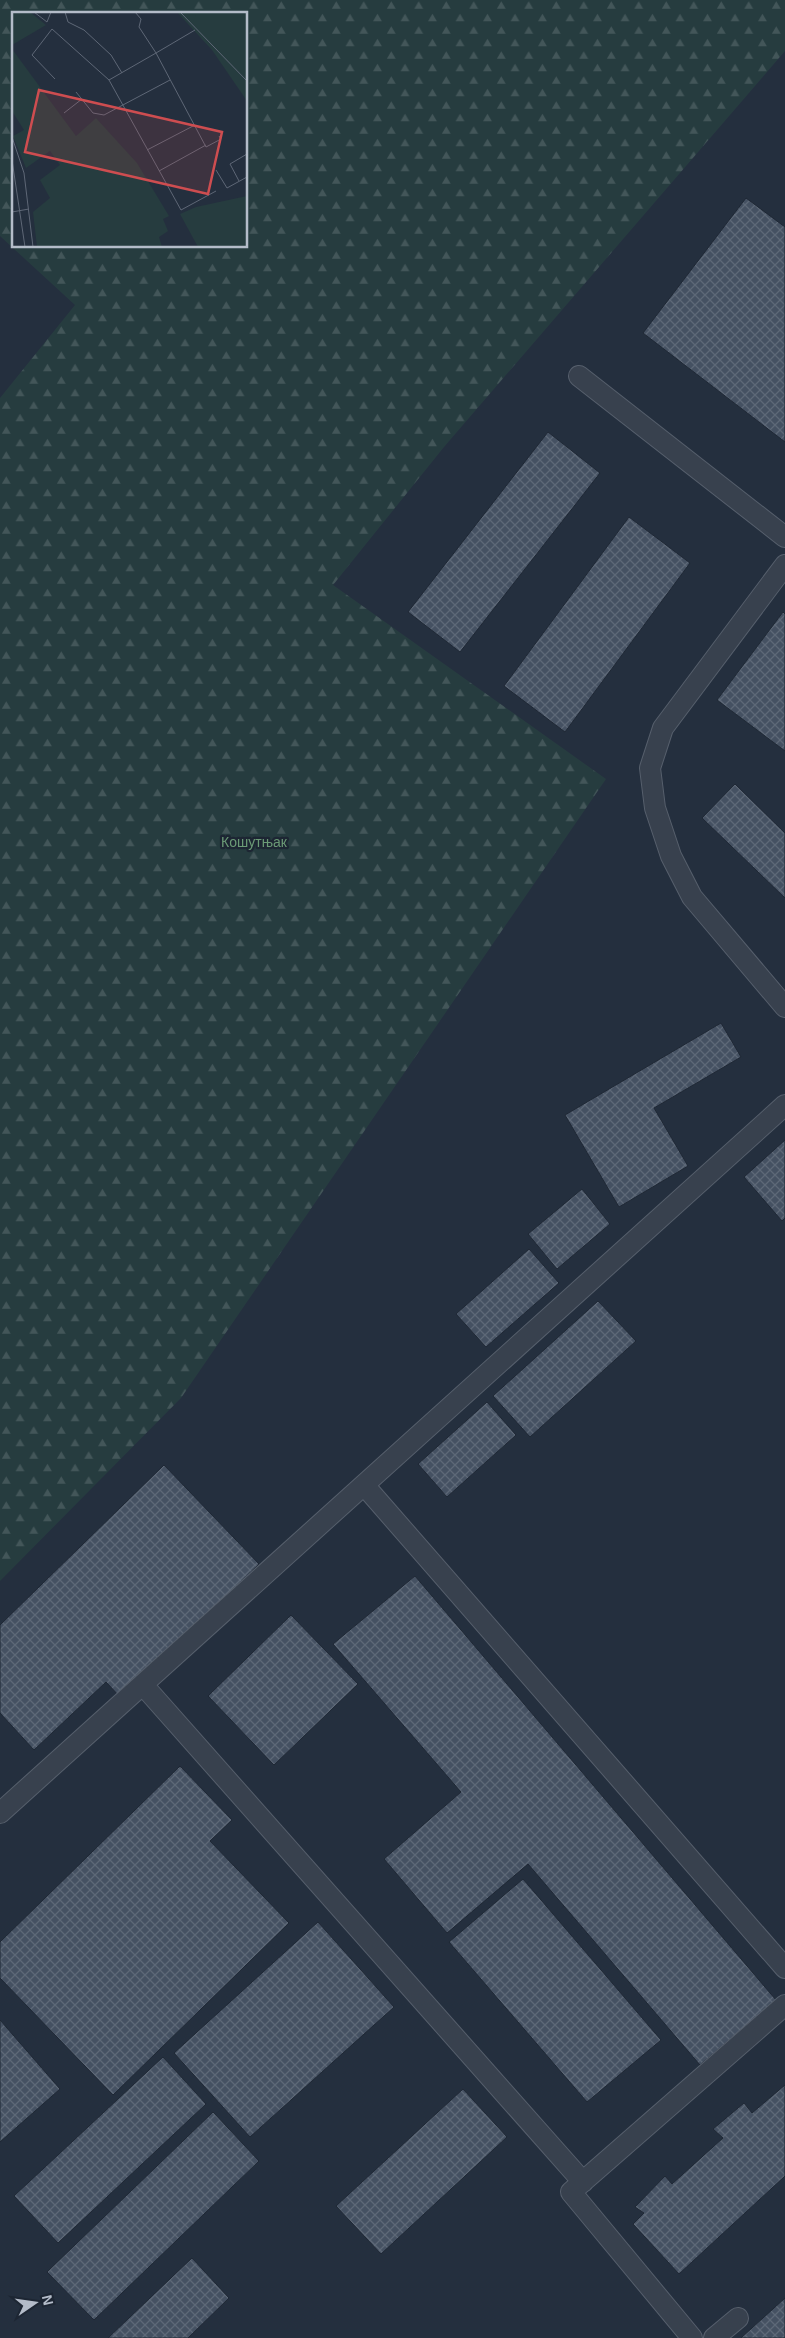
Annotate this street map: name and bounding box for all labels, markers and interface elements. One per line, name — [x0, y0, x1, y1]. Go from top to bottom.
inset map — [12, 12, 248, 248]
park label: Кошутњак — [221, 834, 288, 850]
north arrow — [10, 2278, 60, 2328]
text: N — [39, 2293, 57, 2307]

